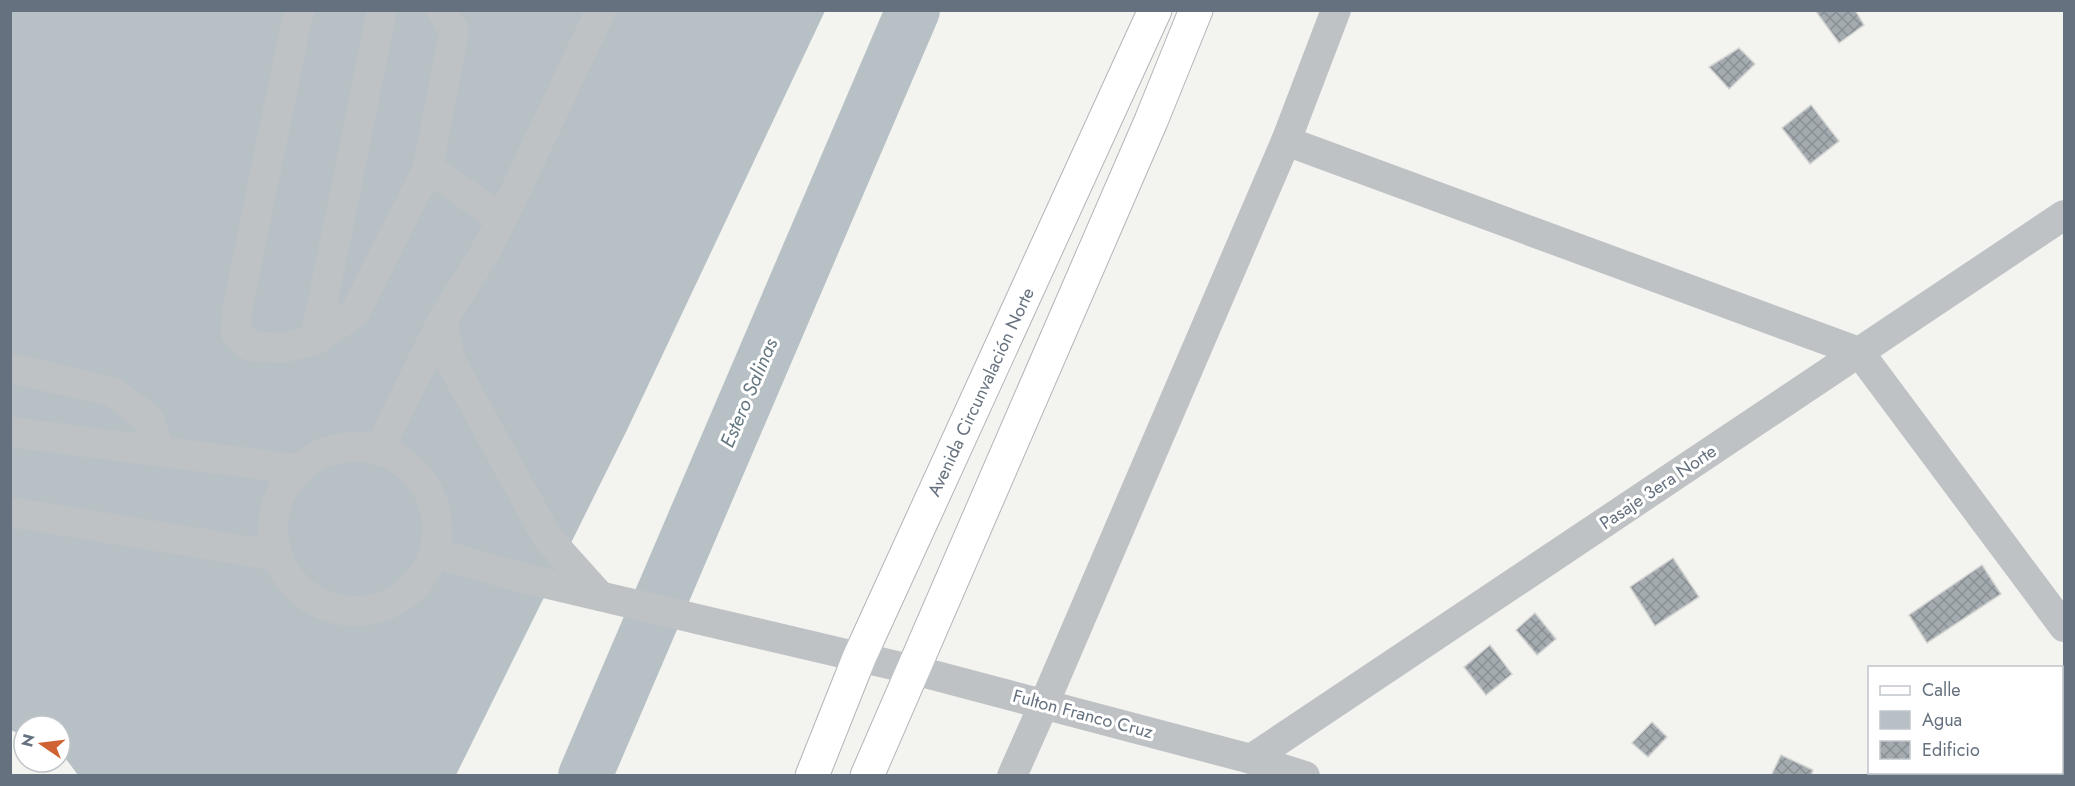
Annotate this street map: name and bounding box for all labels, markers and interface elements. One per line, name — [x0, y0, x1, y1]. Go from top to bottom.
street label: Avenida Circunvalación Norte — [921, 283, 1041, 501]
water label: Estero Salinas — [713, 334, 785, 452]
street label: Pasaje 3era Norte — [1594, 438, 1722, 536]
legend — [1868, 666, 2063, 774]
text: Calle — [1922, 677, 1961, 703]
street label: Fulton Franco Cruz — [1010, 683, 1157, 745]
text: Agua — [1922, 707, 1962, 733]
north arrow — [12, 714, 72, 774]
text: N — [15, 732, 41, 749]
text: Edificio — [1922, 737, 1980, 763]

